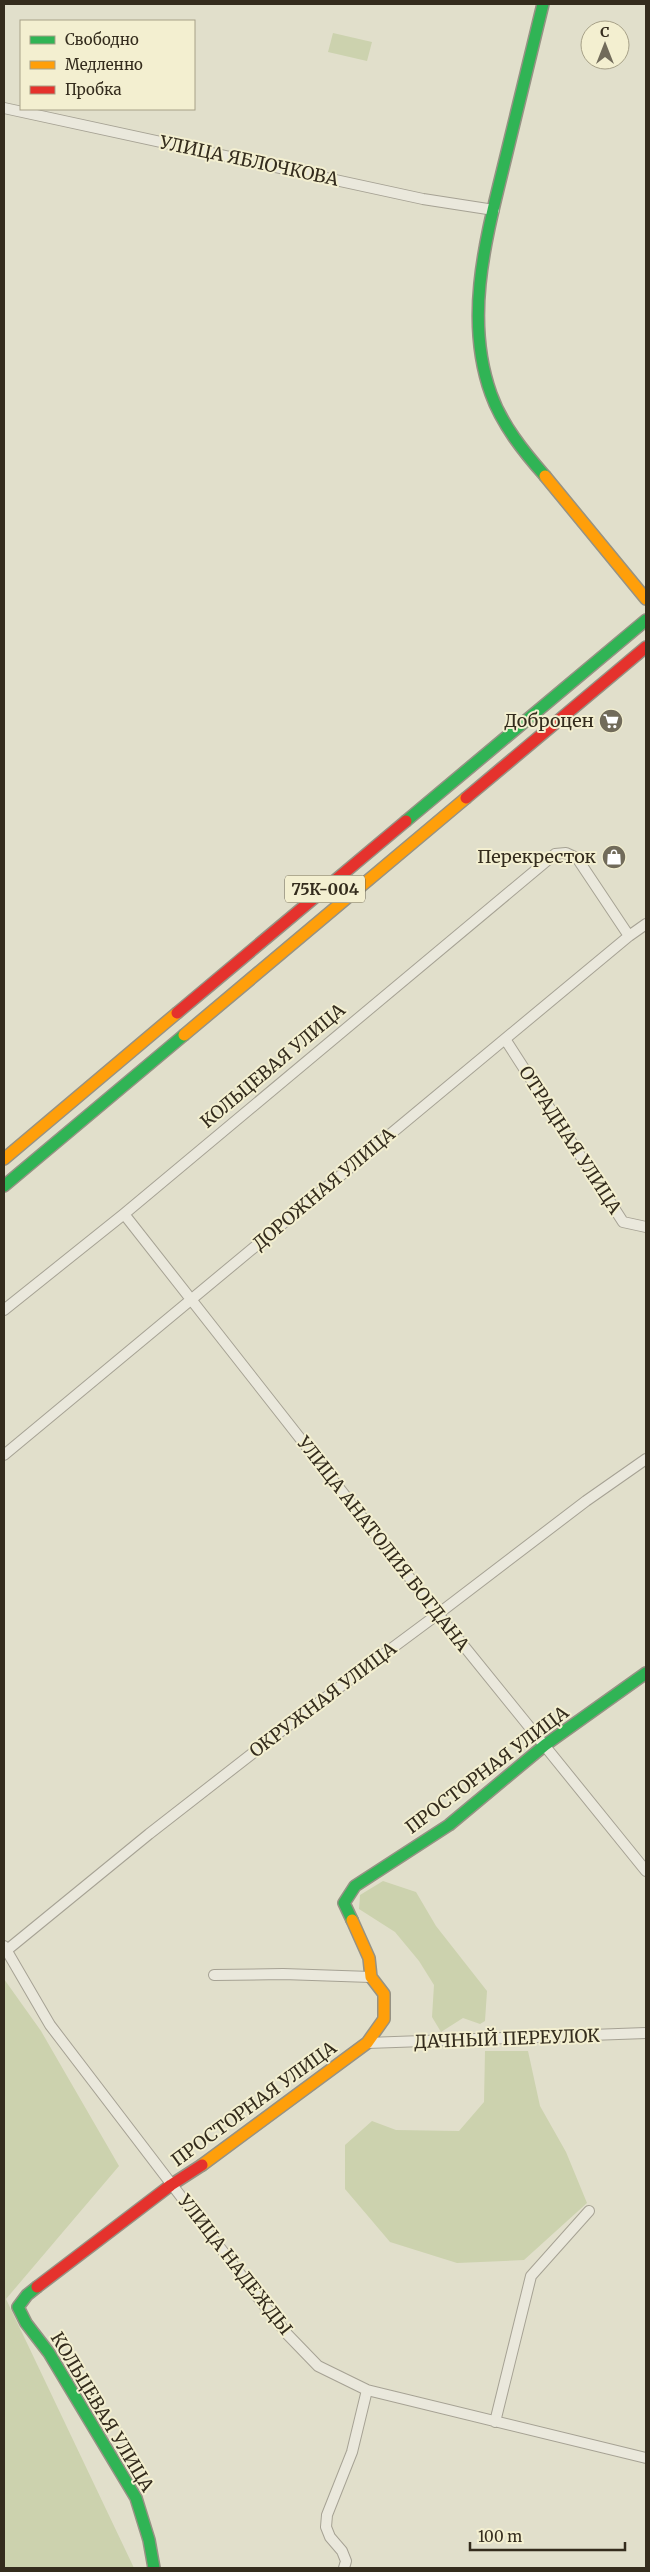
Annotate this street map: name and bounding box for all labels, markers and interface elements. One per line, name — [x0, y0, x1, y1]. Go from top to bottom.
legend — [20, 20, 195, 110]
north arrow — [580, 20, 630, 70]
text: С — [600, 23, 610, 41]
text: Свободно — [65, 30, 139, 49]
text: Медленно — [65, 55, 143, 74]
text: Пробка — [65, 80, 122, 99]
street label: УЛИЦА ЯБЛОЧКОВА — [157, 130, 341, 191]
supermarket icon: Доброцен — [598, 708, 624, 734]
place label: Доброцен — [504, 709, 594, 732]
shop icon: Перекресток — [601, 844, 627, 870]
place label: Перекресток — [477, 845, 597, 868]
road number: 75К-004 — [285, 876, 365, 902]
street label: КОЛЬЦЕВАЯ УЛИЦА — [196, 998, 350, 1133]
street label: ОТРАДНАЯ УЛИЦА — [514, 1061, 627, 1218]
street label: ДОРОЖНАЯ УЛИЦА — [248, 1122, 400, 1255]
street label: УЛИЦА АНАТОЛИЯ БОГДАНА — [292, 1431, 475, 1656]
street label: ОКРУЖНАЯ УЛИЦА — [245, 1637, 401, 1762]
street label: ПРОСТОРНАЯ УЛИЦА — [401, 1701, 573, 1838]
street label: ДАЧНЫЙ ПЕРЕУЛОК — [414, 2024, 601, 2053]
street label: ПРОСТОРНАЯ УЛИЦА — [167, 2036, 341, 2171]
street label: УЛИЦА НАДЕЖДЫ — [173, 2189, 297, 2340]
street label: КОЛЬЦЕВАЯ УЛИЦА — [46, 2328, 159, 2496]
scale bar — [470, 2520, 625, 2552]
text: 100 m — [478, 2527, 522, 2546]

